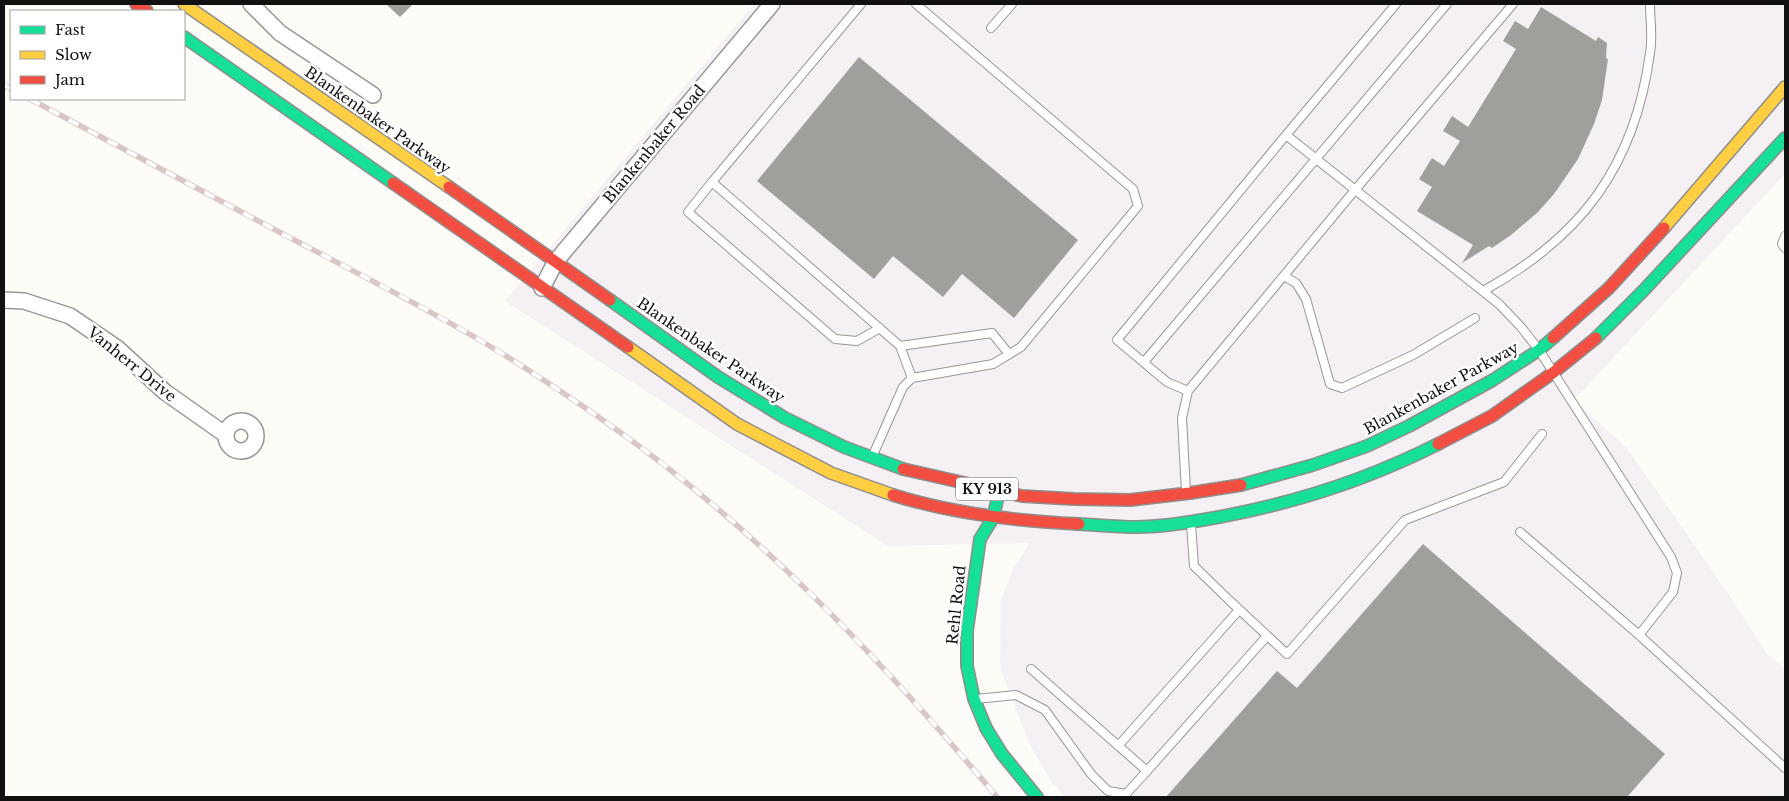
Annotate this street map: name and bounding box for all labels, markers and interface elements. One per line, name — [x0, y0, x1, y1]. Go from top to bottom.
legend — [10, 10, 185, 100]
text: Fast — [55, 20, 86, 39]
text: Slow — [55, 45, 92, 64]
street label: Blankenbaker Parkway — [301, 62, 455, 178]
text: Jam — [53, 70, 85, 89]
street label: Blankenbaker Road — [599, 81, 709, 207]
street label: Blankenbaker Parkway — [633, 293, 789, 407]
street label: Vanherr Drive — [83, 322, 180, 406]
street label: Blankenbaker Parkway — [1360, 337, 1522, 439]
road number: KY 913 — [956, 478, 1018, 500]
street label: Rehl Road — [942, 564, 970, 646]

